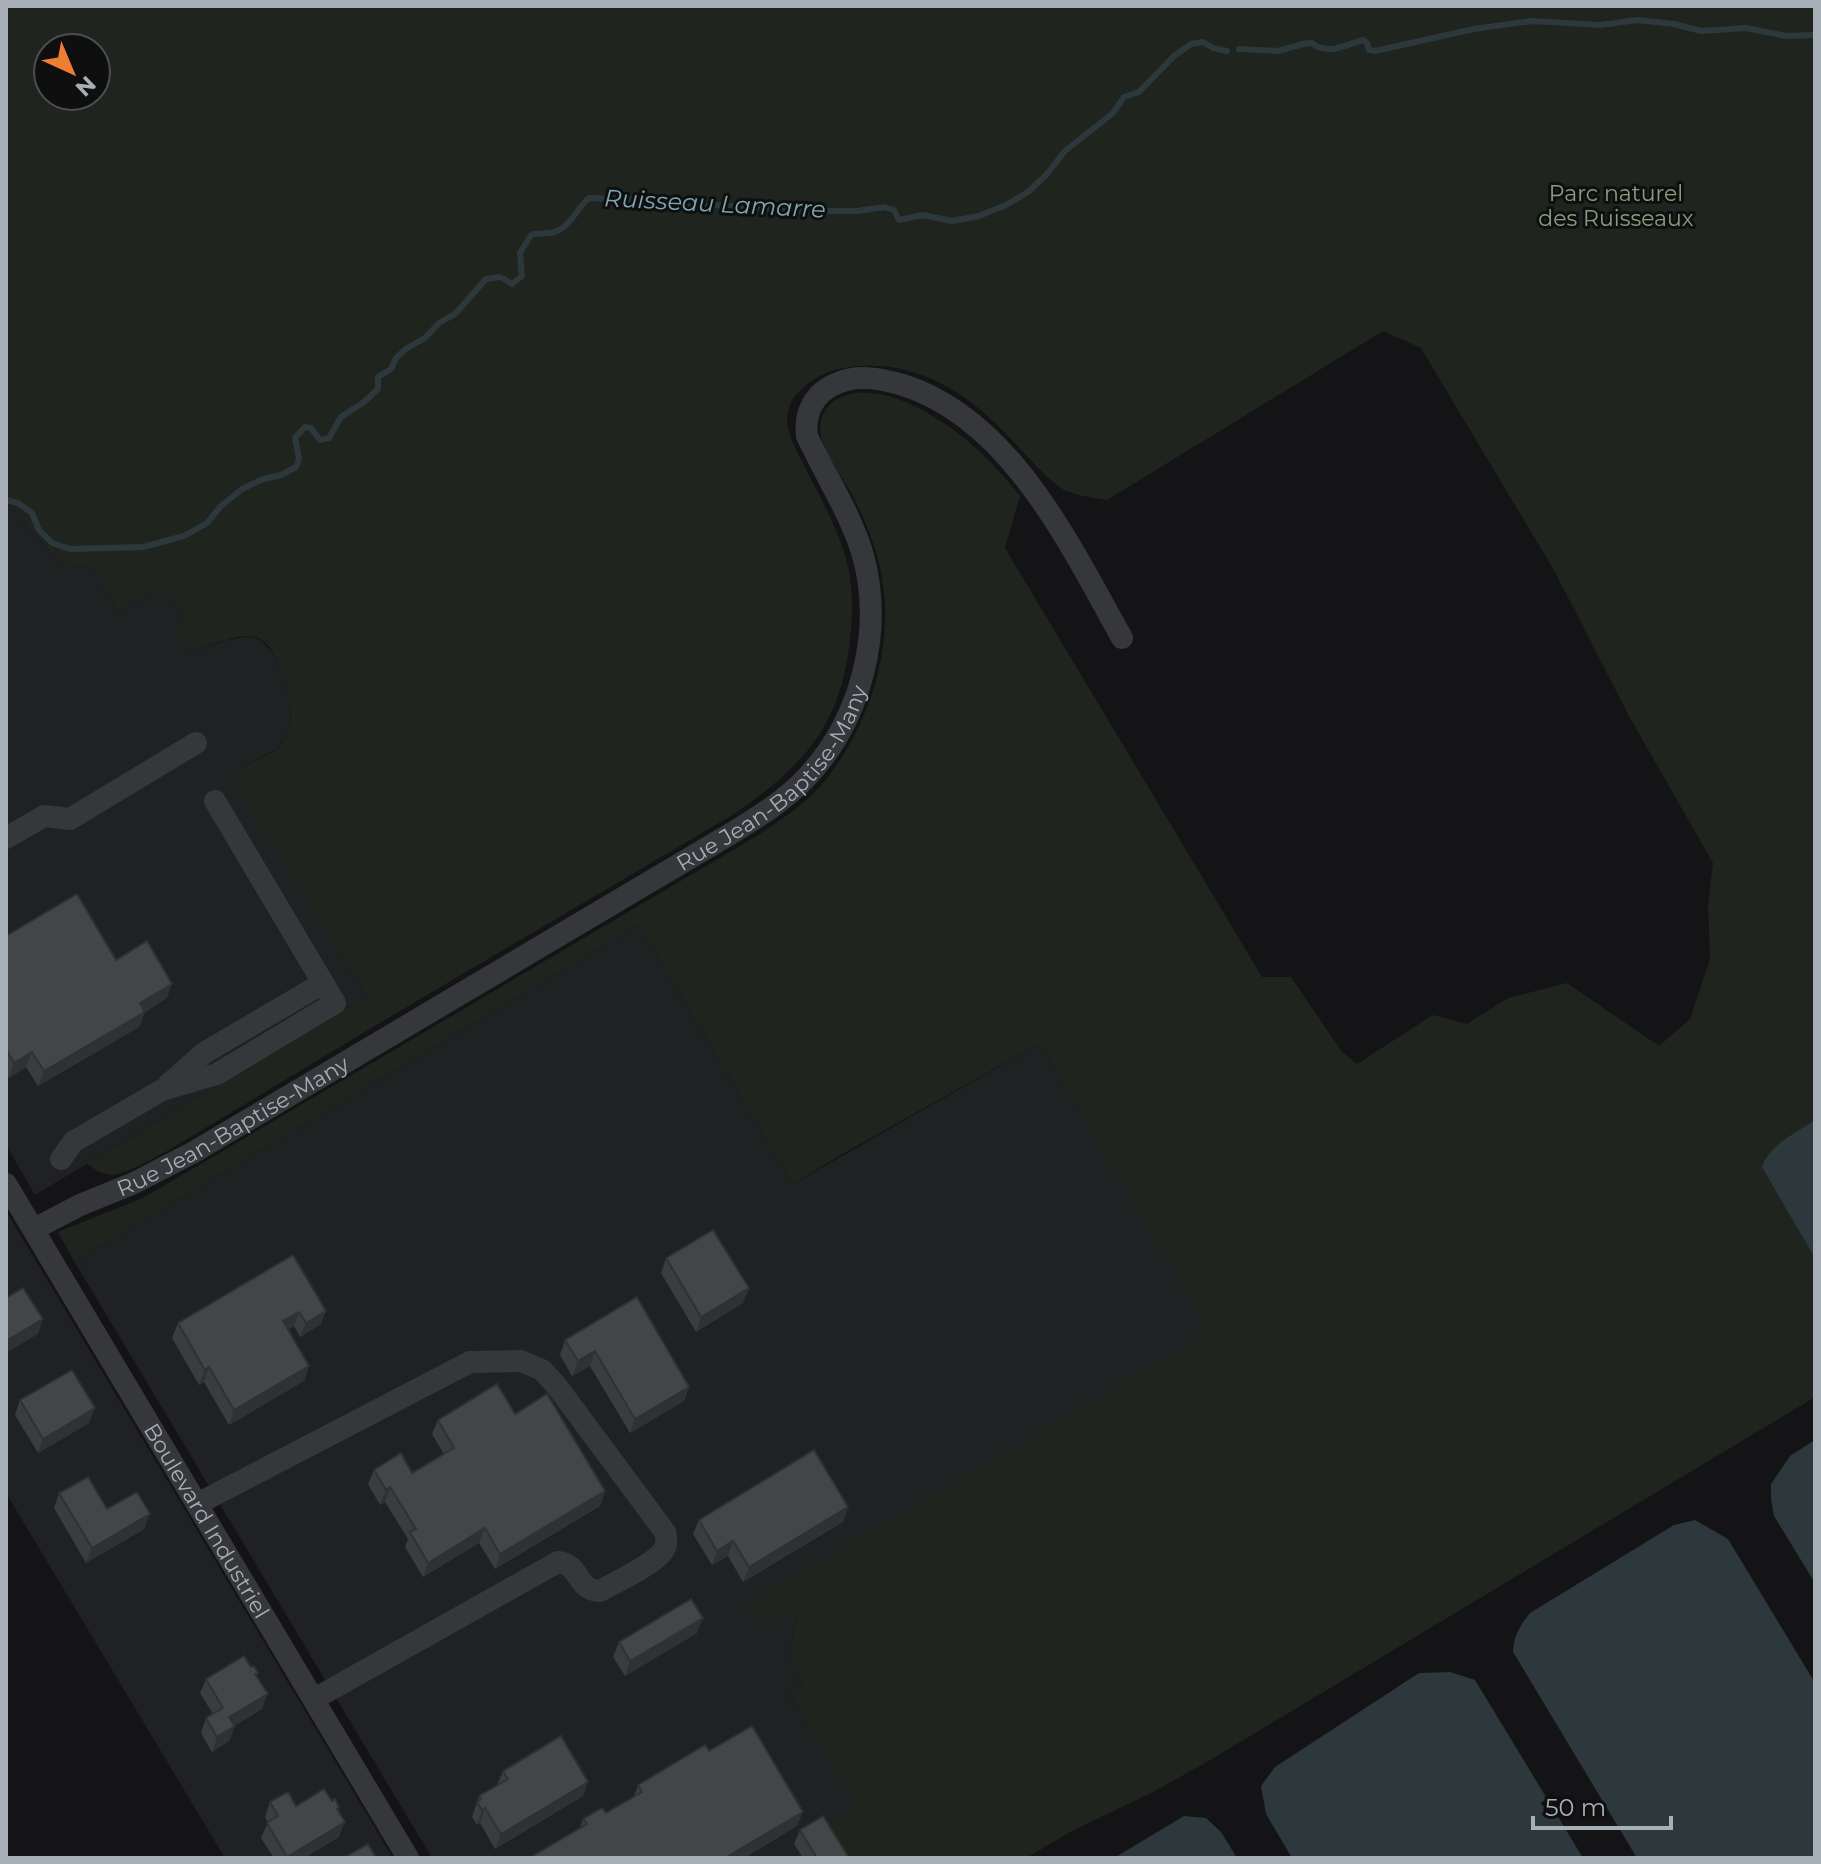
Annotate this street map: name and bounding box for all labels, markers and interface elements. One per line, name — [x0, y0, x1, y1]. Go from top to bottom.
north arrow — [32, 32, 112, 112]
text: N — [70, 70, 101, 102]
park label: Parc naturel des Ruisseaux — [1538, 180, 1694, 232]
water label: Ruisseau Lamarre — [604, 183, 827, 224]
street label: Rue Jean-Baptise-Many — [672, 682, 873, 877]
street label: Rue Jean-Baptise-Many — [113, 1050, 354, 1203]
street label: Boulevard Industriel — [138, 1418, 275, 1623]
scale bar — [1533, 1780, 1671, 1830]
text: 50 m — [1545, 1793, 1606, 1822]

